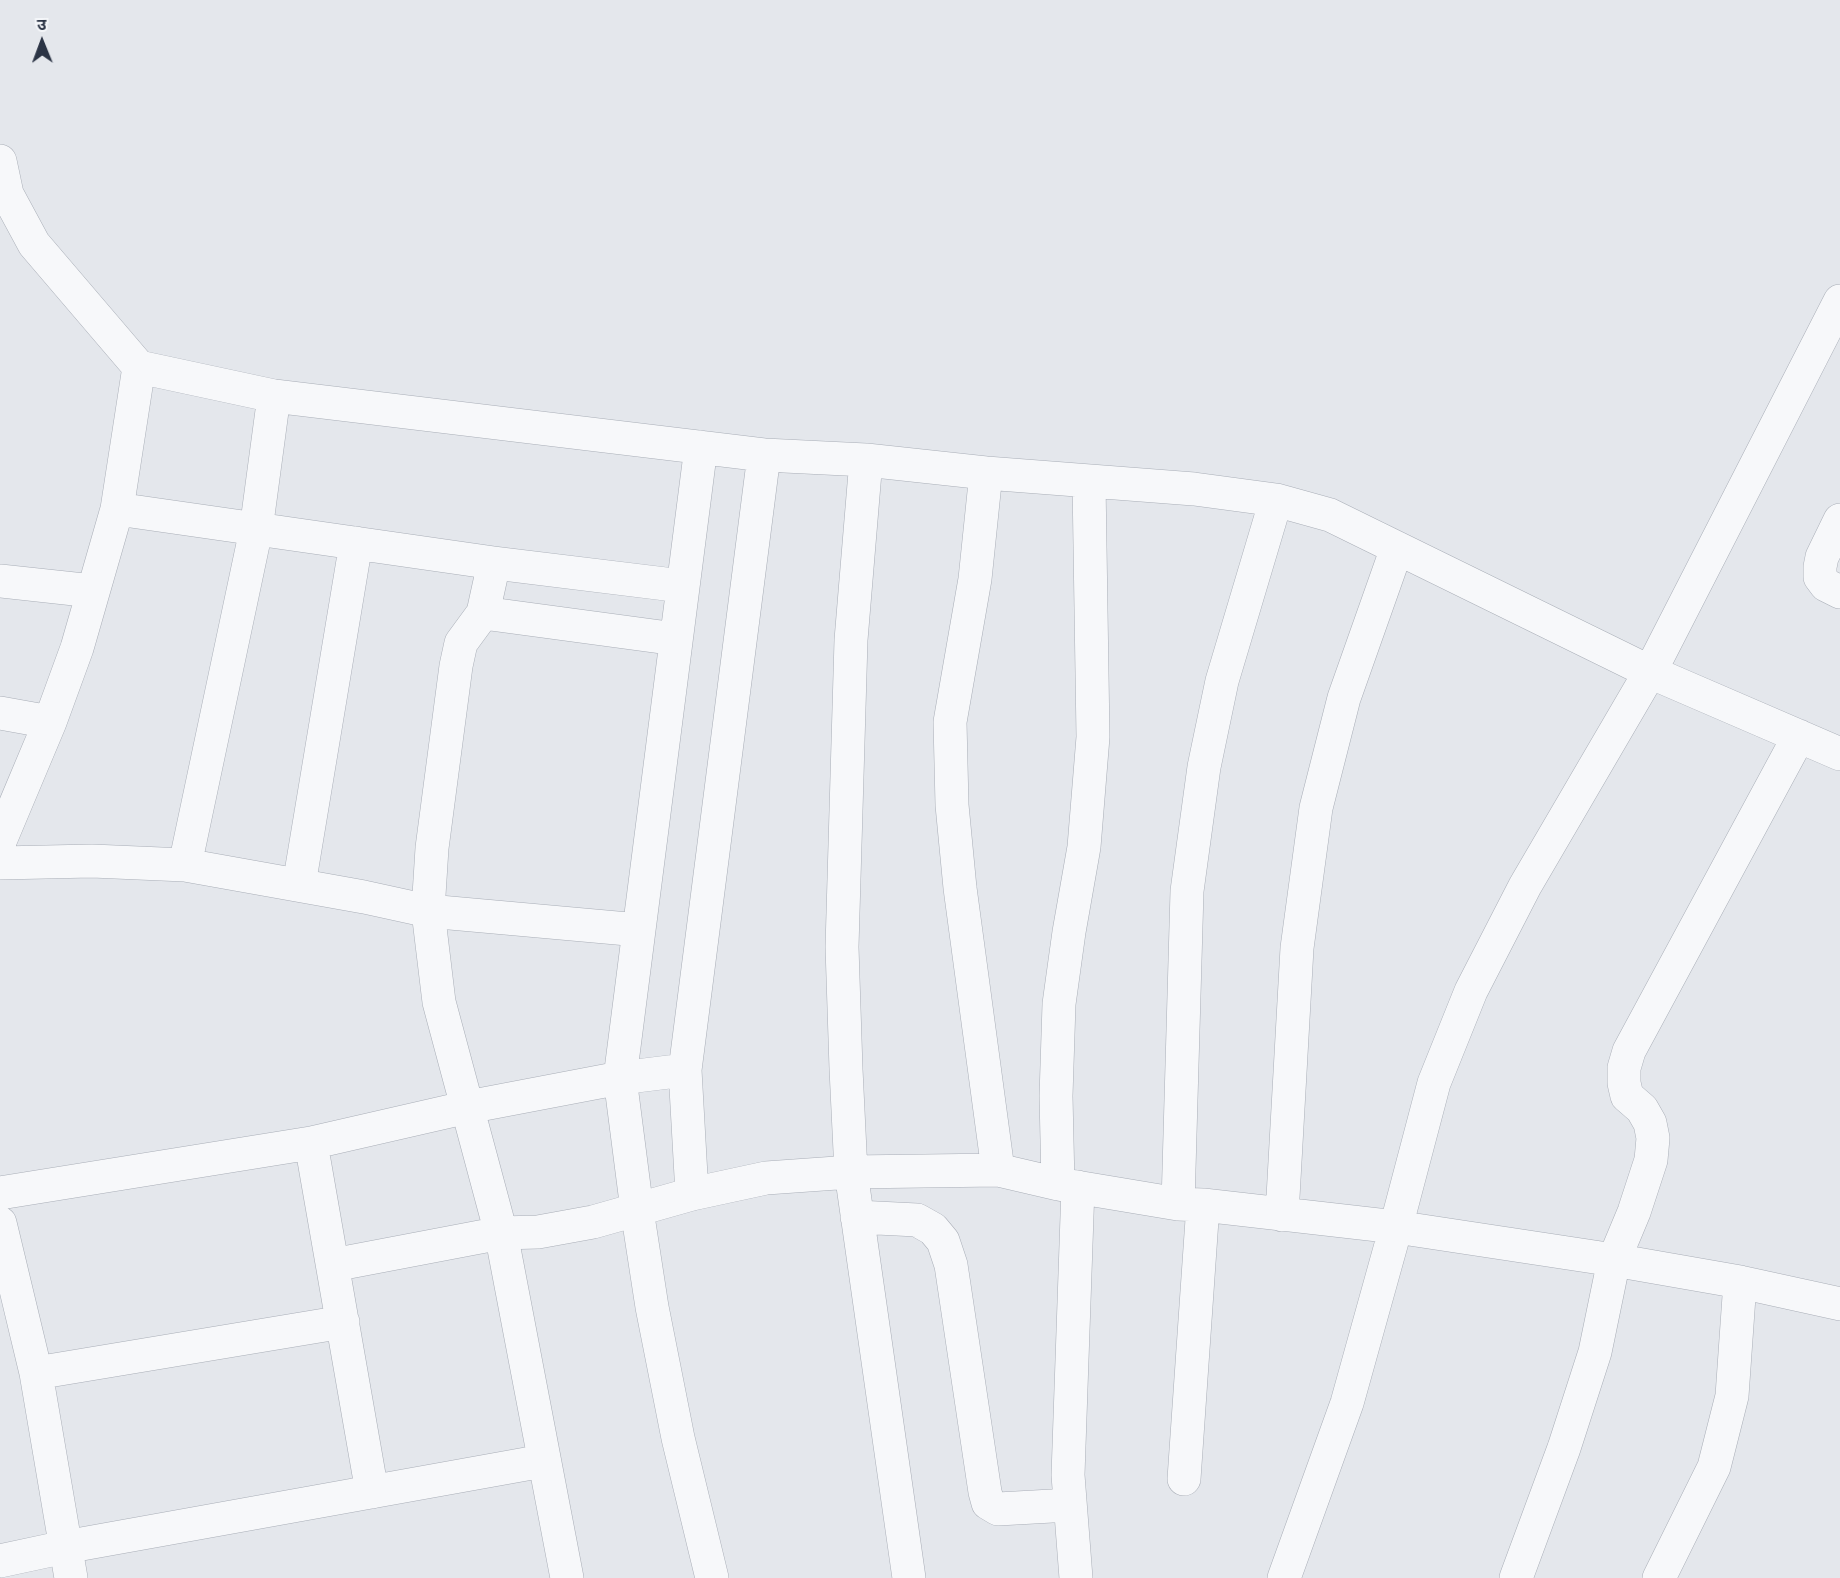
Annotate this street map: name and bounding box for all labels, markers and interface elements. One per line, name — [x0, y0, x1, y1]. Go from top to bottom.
north arrow — [12, 12, 72, 72]
text: उ — [37, 14, 47, 34]

